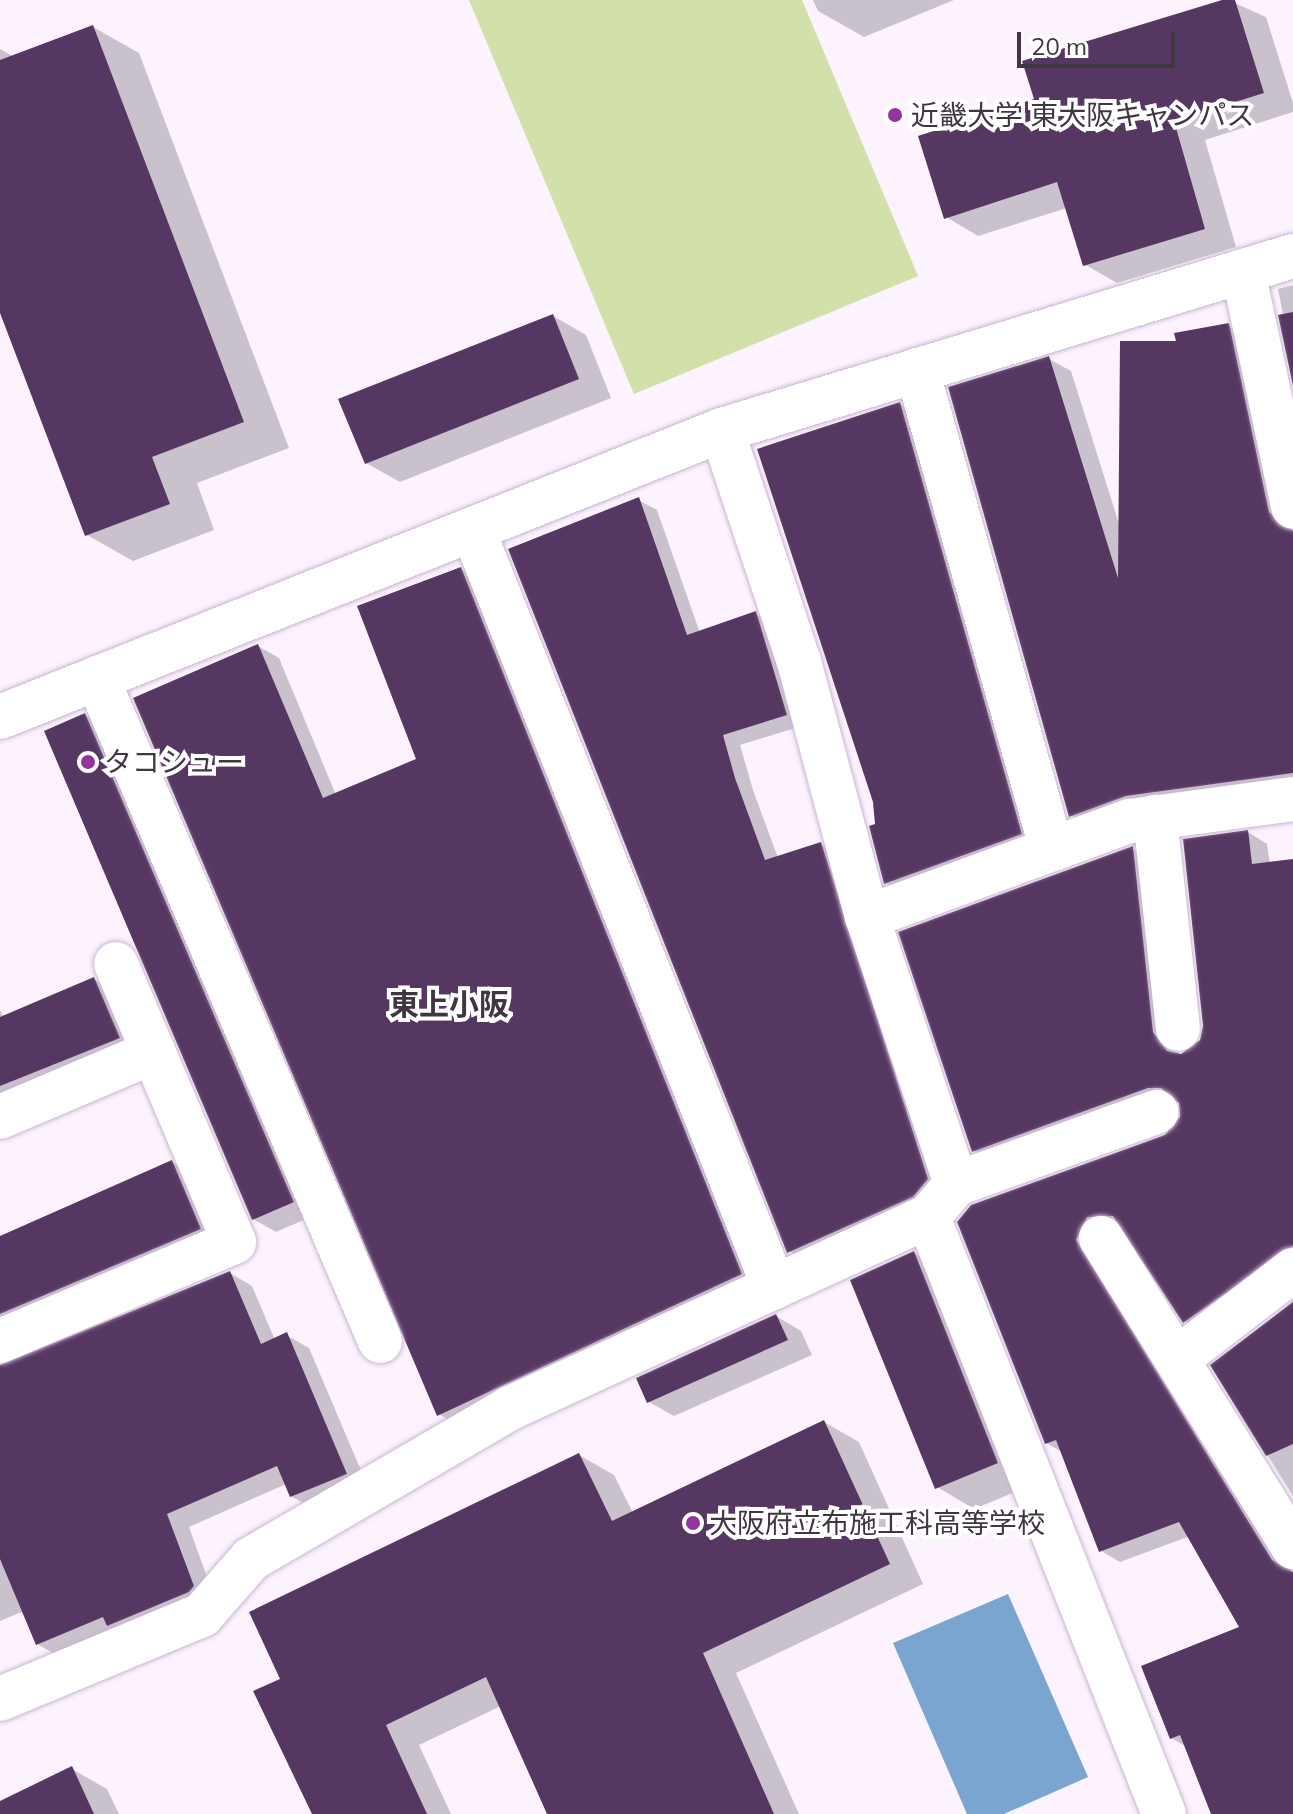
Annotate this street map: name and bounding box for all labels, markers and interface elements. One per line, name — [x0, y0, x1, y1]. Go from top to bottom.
scale bar — [1021, 16, 1179, 66]
text: 20 m — [1031, 31, 1087, 61]
place label: 近畿大学 東大阪キャンパス — [911, 98, 1254, 132]
marker: 近畿大学 東大阪キャンパス — [886, 106, 904, 124]
place label: タコシュー — [104, 745, 244, 779]
marker: タコシュー — [79, 753, 97, 771]
district label: 東上小阪 — [389, 986, 509, 1022]
place label: 大阪府立布施工科高等学校 — [709, 1506, 1045, 1540]
marker: 大阪府立布施工科高等学校 — [684, 1514, 702, 1532]

